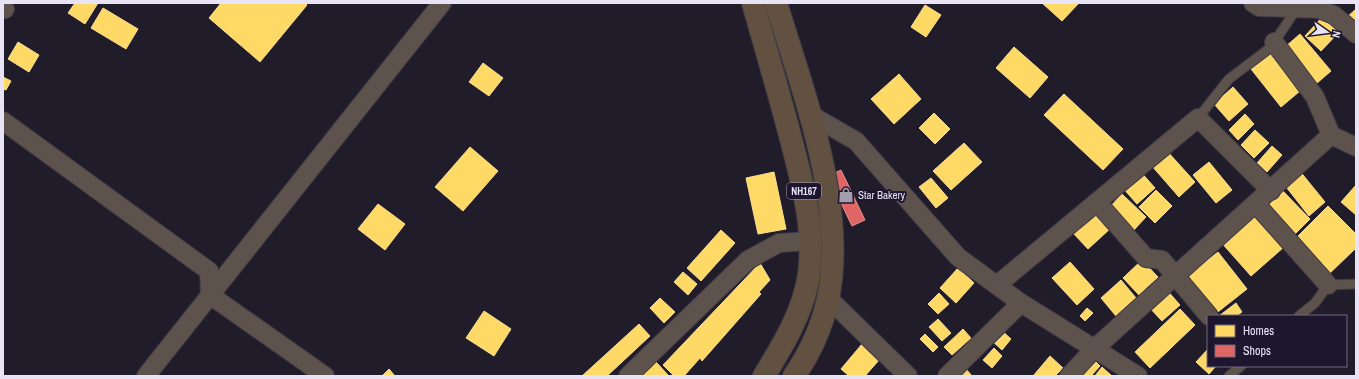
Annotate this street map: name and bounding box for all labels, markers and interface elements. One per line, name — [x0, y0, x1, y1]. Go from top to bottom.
north arrow — [1307, 12, 1347, 52]
text: N — [1329, 30, 1344, 39]
road number: NH167 — [787, 183, 821, 199]
shop icon: Star Bakery — [837, 186, 855, 204]
place label: Star Bakery — [858, 188, 906, 202]
legend — [1207, 315, 1347, 367]
text: Homes — [1243, 323, 1274, 339]
text: Shops — [1243, 343, 1271, 359]

